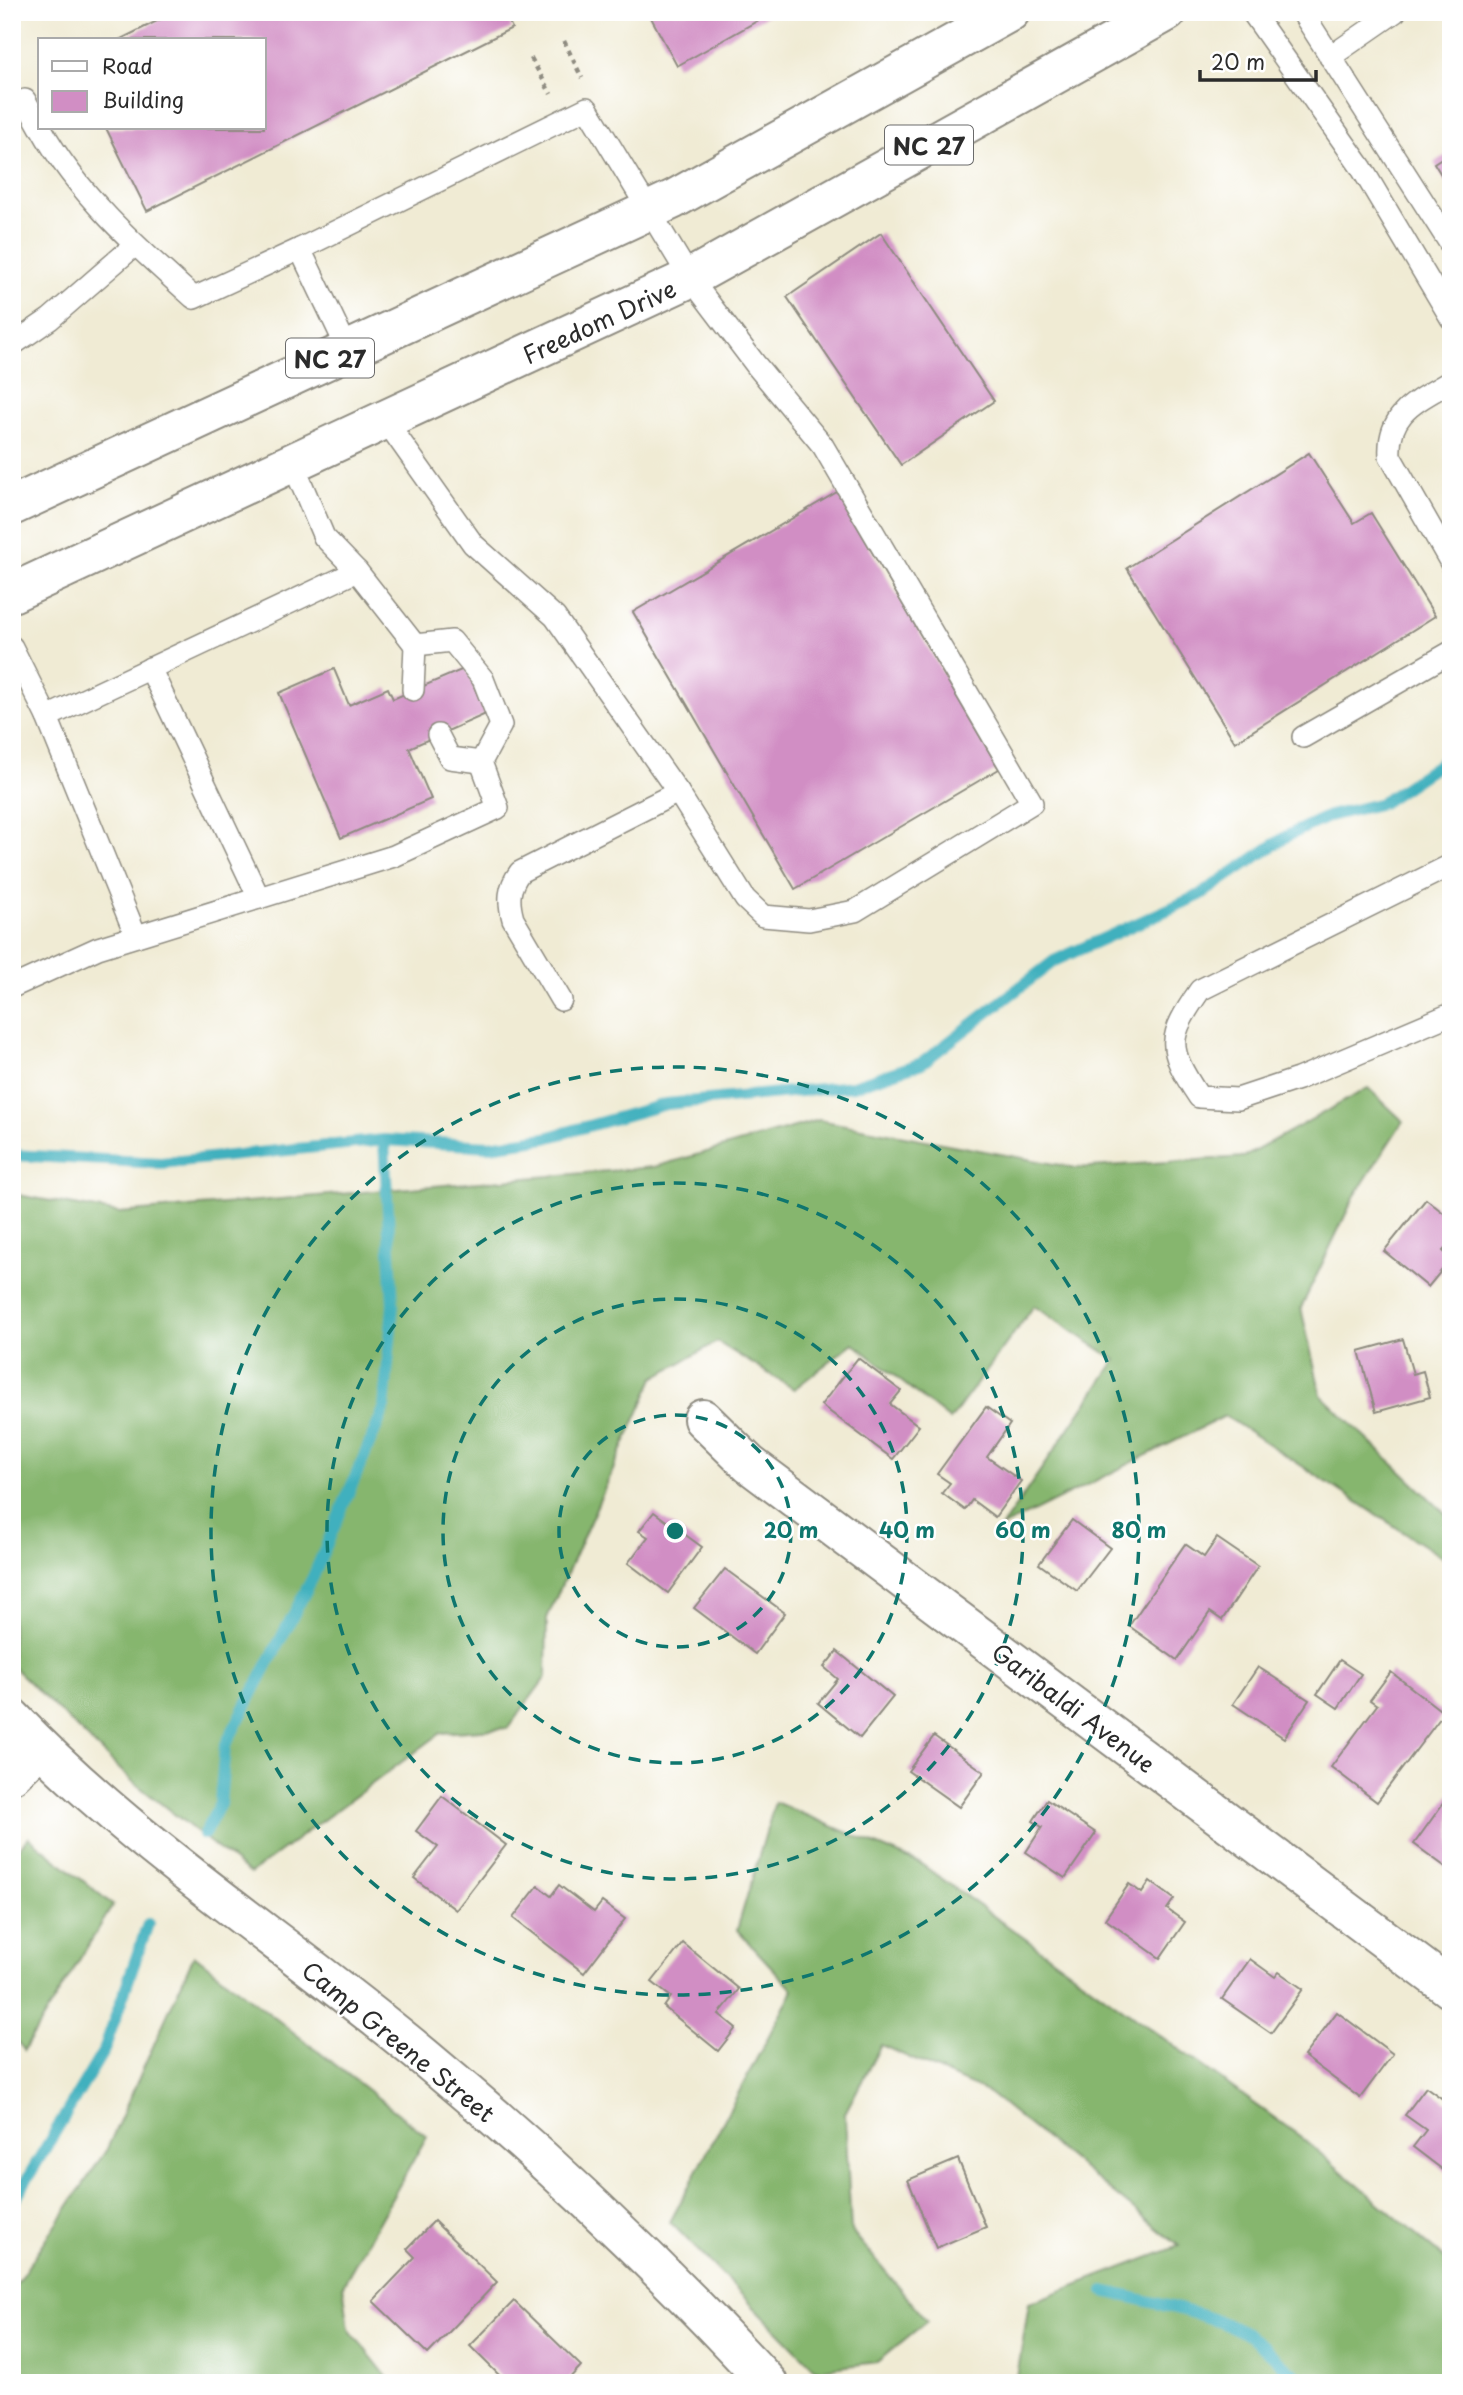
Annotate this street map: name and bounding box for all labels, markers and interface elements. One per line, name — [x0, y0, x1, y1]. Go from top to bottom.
legend — [38, 38, 266, 130]
scale bar — [1200, 38, 1316, 82]
text: 20 m — [1211, 45, 1265, 77]
text: Road — [102, 49, 153, 81]
text: Building — [102, 83, 184, 115]
road number: NC 27 — [885, 126, 973, 164]
street label: Freedom Drive — [516, 270, 682, 372]
road number: NC 27 — [286, 338, 374, 378]
text: 20 m — [764, 1513, 818, 1545]
text: 40 m — [879, 1513, 935, 1545]
text: 60 m — [995, 1513, 1051, 1545]
text: 80 m — [1112, 1513, 1166, 1545]
centre of rings — [663, 1519, 687, 1543]
street label: Garibaldi Avenue — [985, 1633, 1163, 1781]
street label: Camp Greene Street — [295, 1952, 503, 2130]

